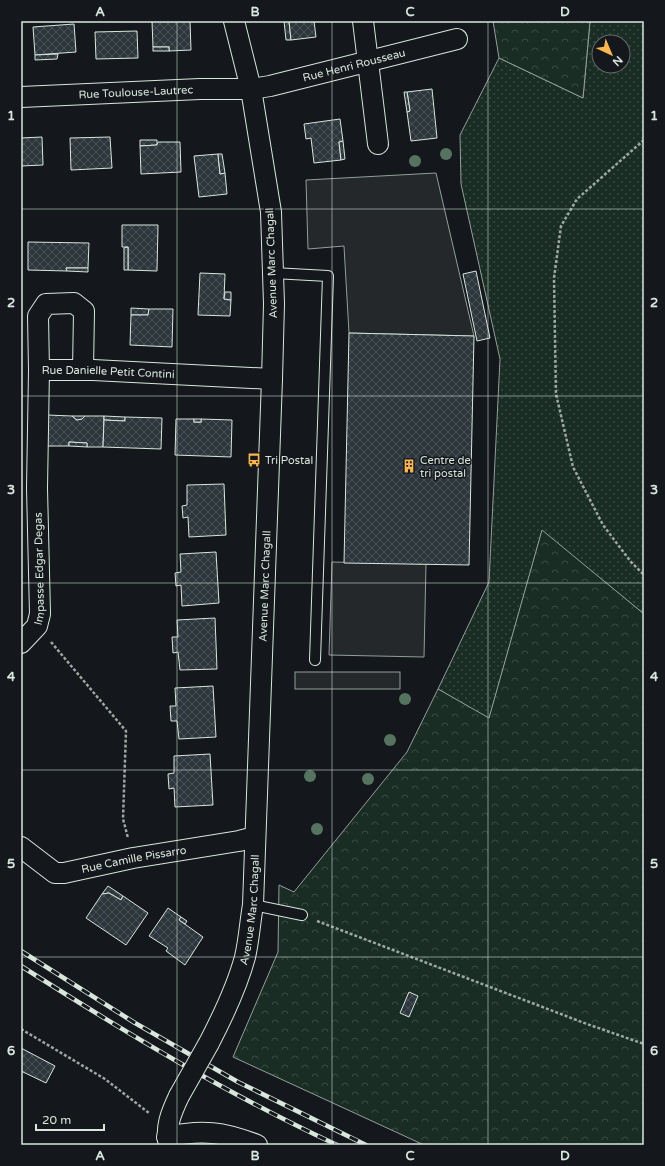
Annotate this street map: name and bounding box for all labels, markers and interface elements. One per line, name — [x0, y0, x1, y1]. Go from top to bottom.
text: A — [95, 4, 105, 20]
text: B — [250, 4, 260, 20]
text: C — [405, 4, 415, 20]
text: D — [560, 4, 570, 20]
north arrow — [591, 34, 631, 74]
street label: Rue Henri Rousseau — [301, 46, 407, 85]
text: N — [610, 53, 625, 69]
street label: Rue Toulouse-Lautrec — [78, 83, 194, 101]
text: 1 — [7, 108, 15, 124]
text: 1 — [650, 108, 658, 124]
street label: Avenue Marc Chagall — [263, 207, 280, 319]
text: 2 — [7, 295, 15, 311]
text: 2 — [650, 295, 658, 311]
street label: Rue Danielle Petit Contini — [42, 364, 175, 381]
bus stop icon: Tri Postal — [246, 452, 262, 468]
place label: Tri Postal — [265, 454, 313, 467]
place label: Centre de tri postal — [420, 454, 471, 480]
building icon: Centre de tri postal — [401, 458, 417, 474]
text: 3 — [7, 482, 15, 498]
text: 3 — [650, 482, 658, 498]
street label: Impasse Edgar Degas — [31, 512, 47, 626]
street label: Avenue Marc Chagall — [257, 530, 274, 642]
text: 4 — [7, 669, 16, 685]
text: 4 — [650, 669, 659, 685]
street label: Rue Camille Pissarro — [80, 843, 188, 876]
street label: Avenue Marc Chagall — [237, 854, 262, 967]
text: 5 — [7, 856, 15, 872]
text: 5 — [650, 856, 658, 872]
text: 6 — [7, 1043, 15, 1059]
text: 6 — [650, 1043, 658, 1059]
scale bar — [36, 1106, 104, 1132]
text: 20 m — [42, 1113, 71, 1127]
text: A — [95, 1148, 105, 1164]
text: B — [250, 1148, 260, 1164]
text: C — [405, 1148, 415, 1164]
text: D — [560, 1148, 570, 1164]

